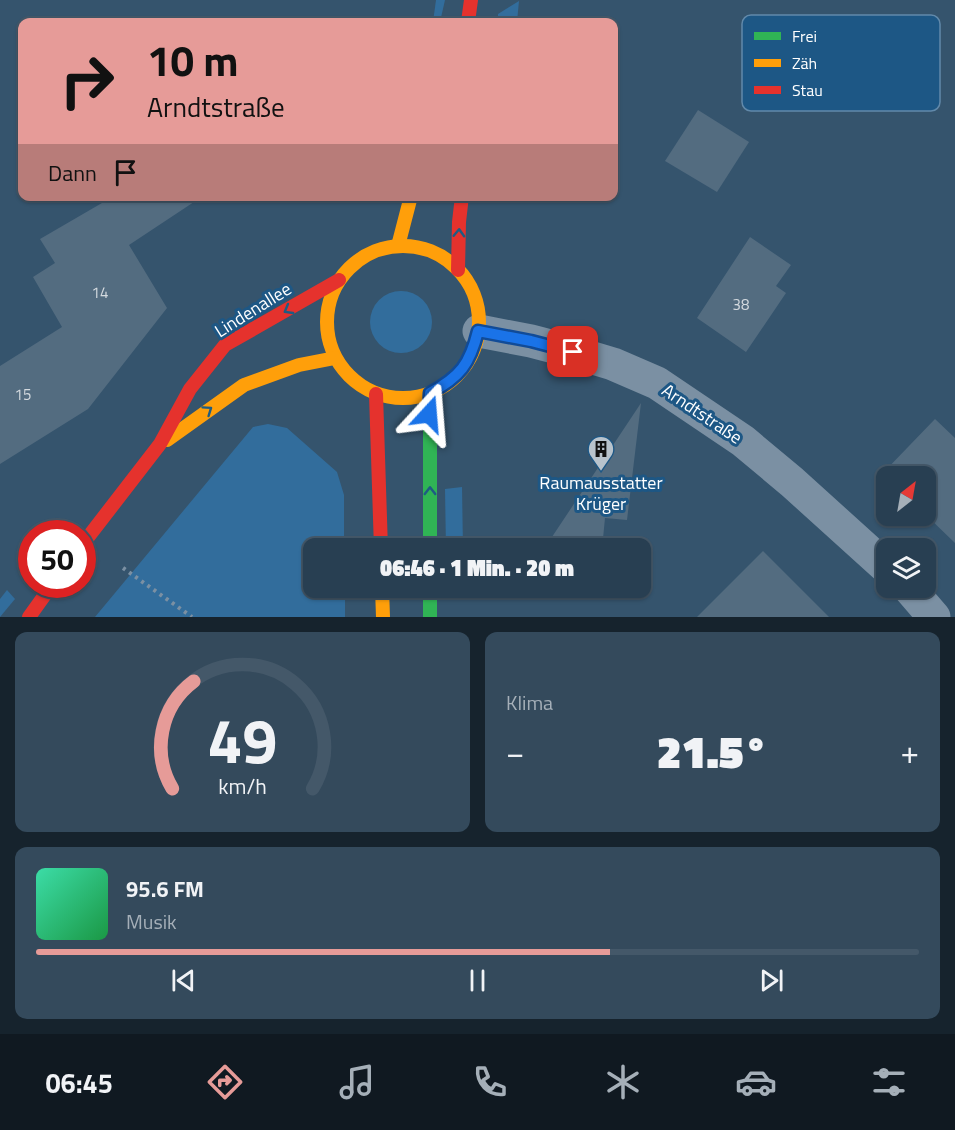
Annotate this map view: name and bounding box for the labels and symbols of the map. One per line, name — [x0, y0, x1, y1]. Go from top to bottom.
legend — [742, 15, 940, 111]
text: Frei — [792, 24, 817, 48]
text: Zäh — [792, 51, 817, 75]
text: Stau — [792, 78, 823, 102]
one-way arrow — [453, 229, 465, 238]
street label: Lindenallee — [209, 275, 296, 344]
house number: 14 — [92, 281, 108, 304]
house number: 38 — [733, 293, 749, 316]
one-way arrow — [284, 302, 294, 314]
pin — [547, 326, 598, 377]
street label: Arndtstraße — [657, 377, 748, 450]
position arrow — [397, 382, 461, 446]
house number: 15 — [15, 383, 31, 406]
one-way arrow — [201, 406, 212, 417]
building icon: Raumausstatter Krüger — [586, 434, 616, 472]
north arrow — [876, 466, 936, 526]
place label: Raumausstatter Krüger — [539, 469, 663, 517]
one-way arrow — [424, 486, 436, 495]
speed limit sign: 50 — [18, 520, 96, 598]

